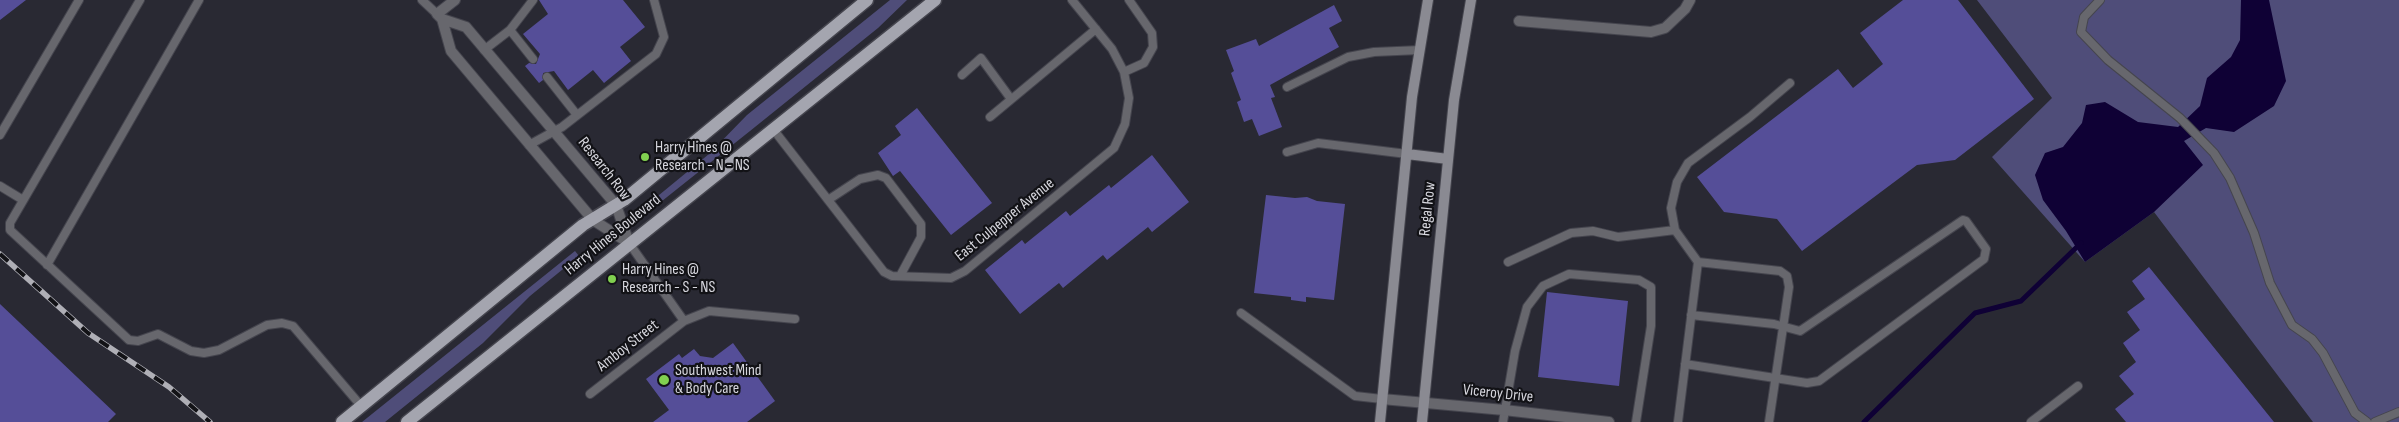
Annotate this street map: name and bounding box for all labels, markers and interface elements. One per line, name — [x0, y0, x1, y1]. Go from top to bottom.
street label: Research Row — [573, 134, 635, 204]
place label: Harry Hines @ Research - N - NS — [655, 138, 750, 176]
marker: Harry Hines @ Research - N - NS — [639, 151, 651, 163]
street label: East Culpepper Avenue — [952, 174, 1058, 266]
street label: Regal Row — [1416, 181, 1440, 237]
street label: Harry Hines Boulevard — [561, 190, 665, 280]
place label: Harry Hines @ Research - S - NS — [622, 260, 715, 298]
marker: Harry Hines @ Research - S - NS — [606, 273, 618, 285]
street label: Amboy Street — [593, 316, 663, 376]
place label: Southwest Mind & Body Care — [675, 361, 761, 399]
marker: Southwest Mind & Body Care — [657, 373, 671, 387]
street label: Viceroy Drive — [1462, 381, 1534, 407]

